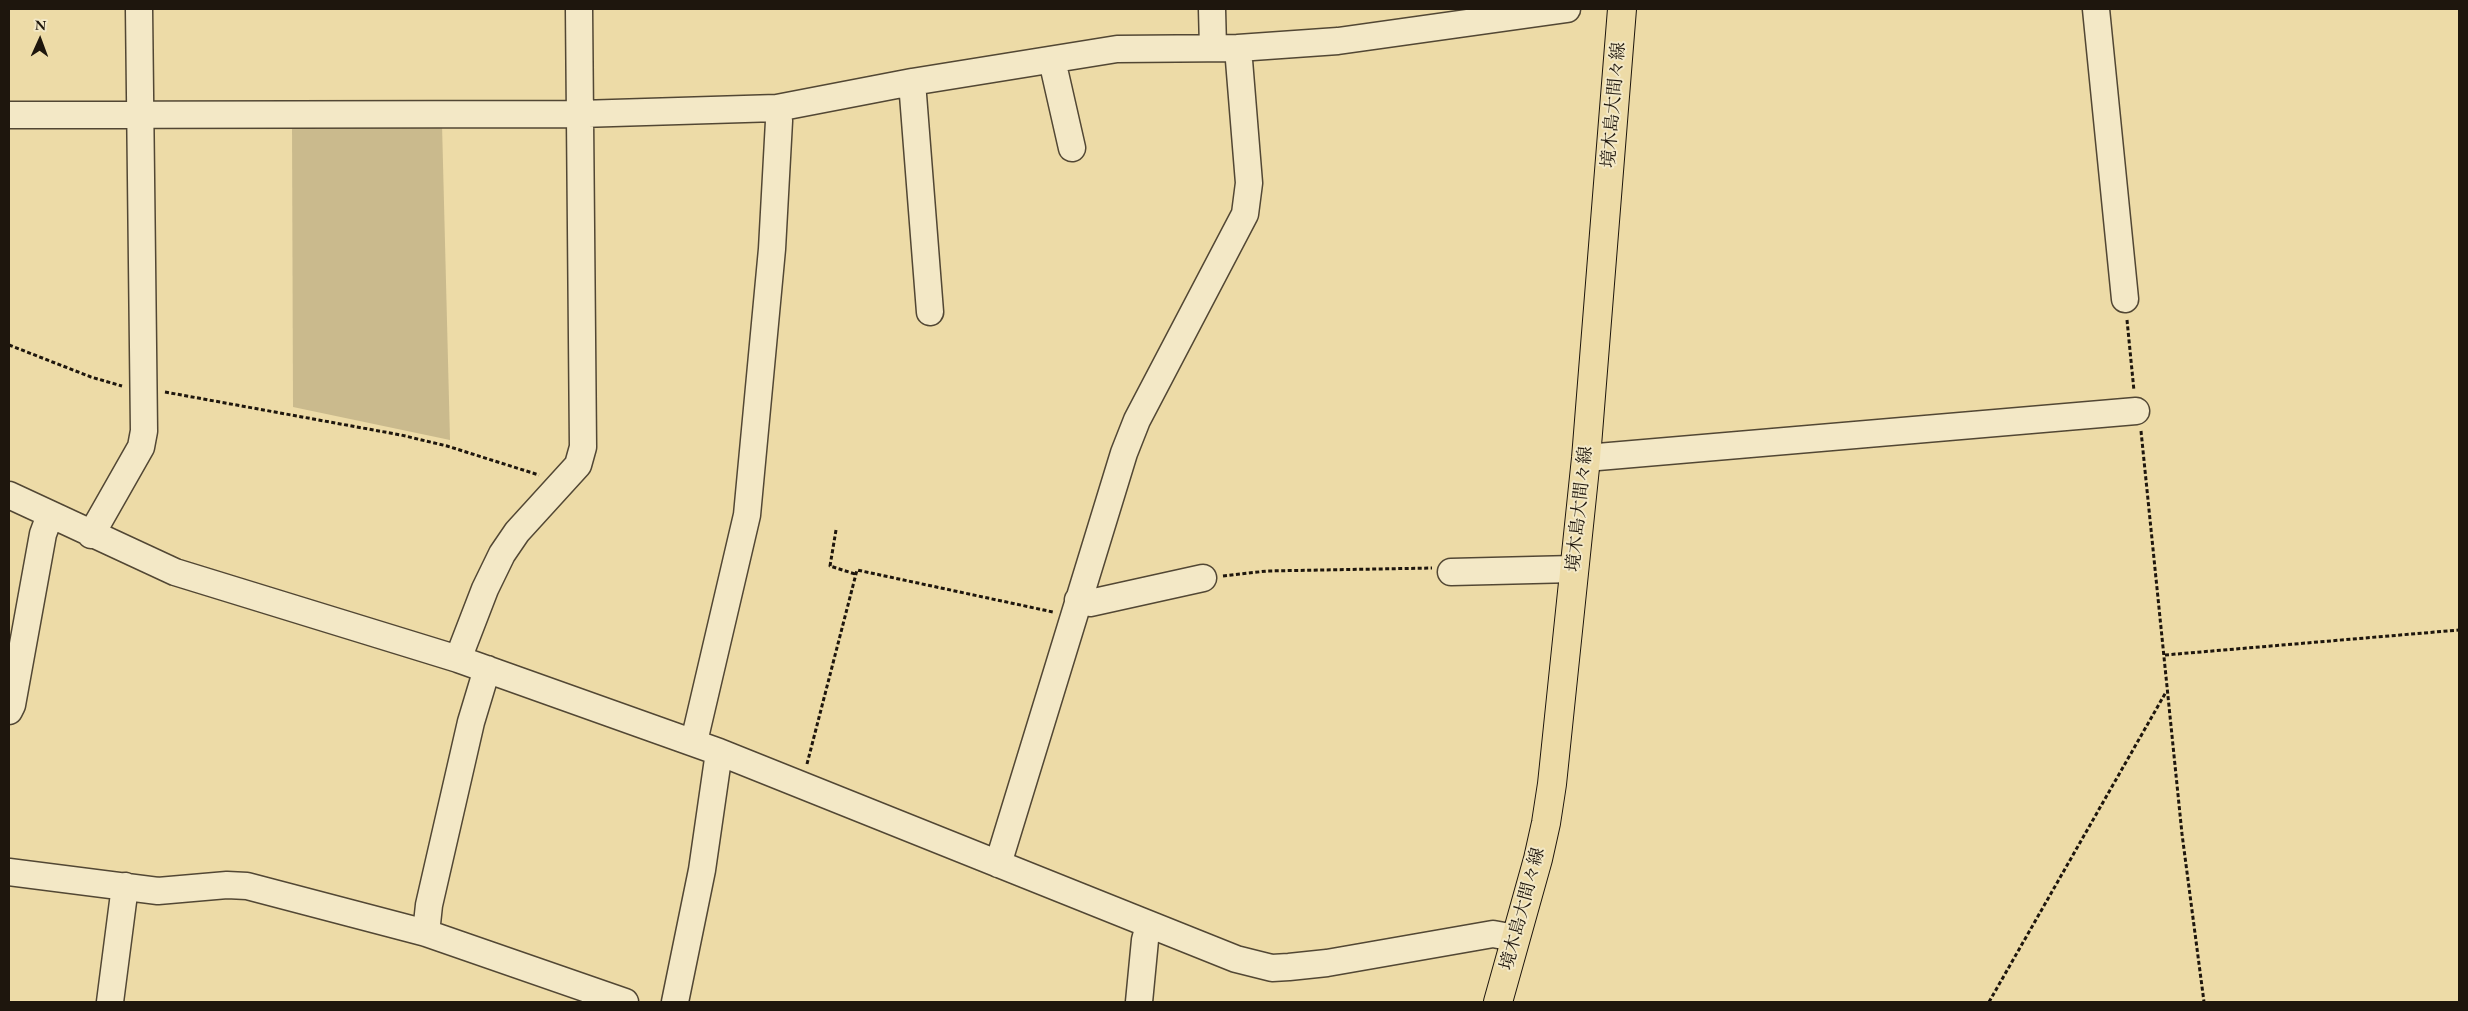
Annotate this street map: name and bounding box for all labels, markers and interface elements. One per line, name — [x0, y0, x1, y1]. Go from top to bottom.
north arrow — [15, 15, 65, 65]
text: N — [35, 16, 46, 34]
street label: 境木島大間々線 — [1598, 41, 1630, 169]
street label: 境木島大間々線 — [1563, 445, 1597, 573]
street label: 境木島大間々線 — [1496, 845, 1550, 973]

